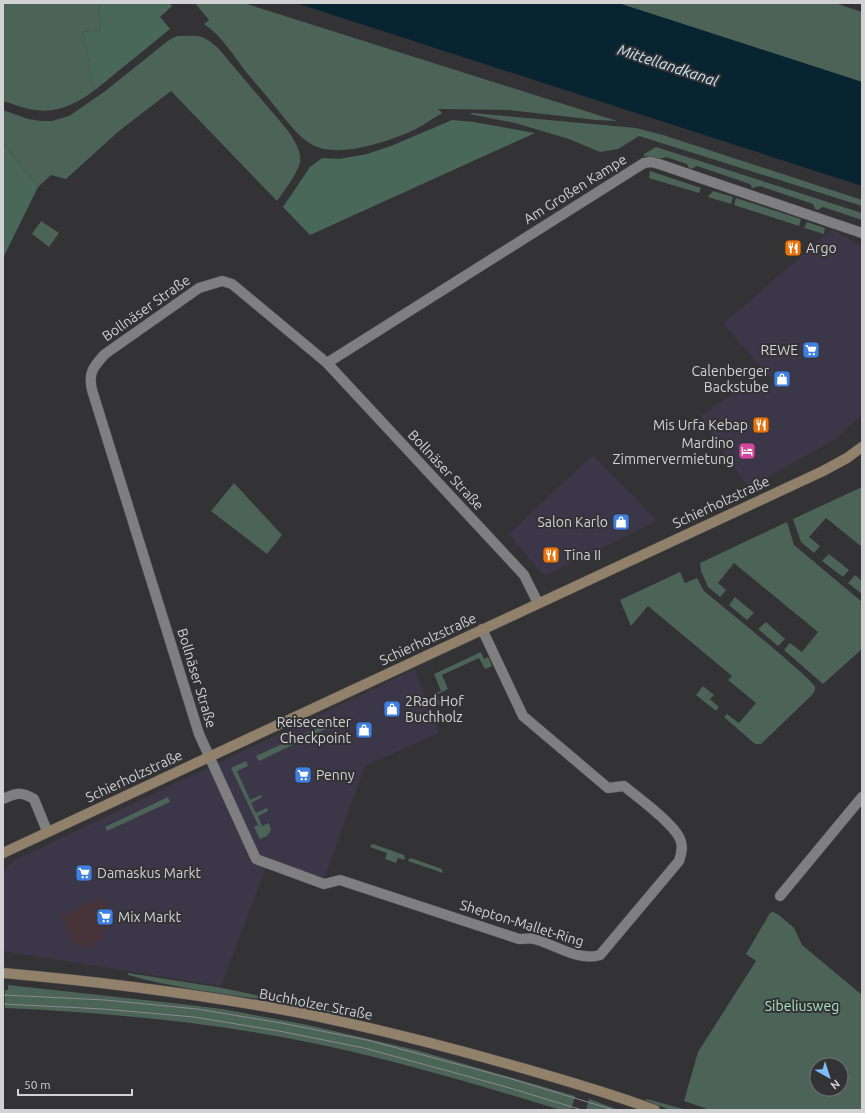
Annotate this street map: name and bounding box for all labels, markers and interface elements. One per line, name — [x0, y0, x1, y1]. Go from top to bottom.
water label: Mittellandkanal — [615, 41, 721, 90]
street label: Am Großen Kampe — [521, 151, 629, 227]
restaurant icon: Argo — [783, 238, 803, 258]
place label: Argo — [806, 240, 837, 256]
street label: Bollnäser Straße — [99, 272, 193, 344]
supermarket icon: REWE — [801, 340, 821, 360]
place label: REWE — [761, 342, 798, 358]
place label: Calenberger Backstube — [692, 363, 770, 395]
shop icon: Calenberger Backstube — [772, 369, 792, 389]
restaurant icon: Mis Urfa Kebap — [751, 415, 771, 435]
place label: Mis Urfa Kebap — [653, 417, 748, 433]
street label: Bollnäser Straße — [405, 427, 487, 513]
place label: Mardino Zimmervermietung — [612, 435, 734, 467]
hotel icon: Mardino Zimmervermietung — [737, 441, 757, 461]
street label: Schierholzstraße — [670, 473, 772, 531]
shop icon: Salon Karlo — [611, 512, 631, 532]
place label: Salon Karlo — [538, 514, 608, 530]
restaurant icon: Tina II — [541, 545, 561, 565]
place label: Tina II — [564, 547, 601, 563]
street label: Schierholzstraße — [377, 610, 479, 668]
street label: Bollnäser Straße — [174, 626, 220, 730]
place label: 2Rad Hof Buchholz — [405, 693, 464, 725]
shop icon: 2Rad Hof Buchholz — [382, 699, 402, 719]
place label: Reisecenter Checkpoint — [277, 714, 352, 746]
shop icon: Reisecenter Checkpoint — [354, 720, 374, 740]
street label: Schierholzstraße — [83, 747, 185, 805]
supermarket icon: Penny — [293, 765, 313, 785]
place label: Penny — [316, 767, 355, 783]
supermarket icon: Damaskus Markt — [74, 863, 94, 883]
place label: Damaskus Markt — [97, 865, 201, 881]
street label: Shepton-Mallet-Ring — [458, 897, 586, 949]
supermarket icon: Mix Markt — [95, 907, 115, 927]
place label: Mix Markt — [118, 909, 182, 925]
street label: Buchholzer Straße — [258, 985, 374, 1023]
park label: Sibeliusweg — [765, 998, 839, 1014]
north arrow — [809, 1057, 849, 1097]
scale bar — [18, 1071, 132, 1097]
text: 50 m — [24, 1078, 51, 1091]
text: N — [828, 1078, 842, 1092]

